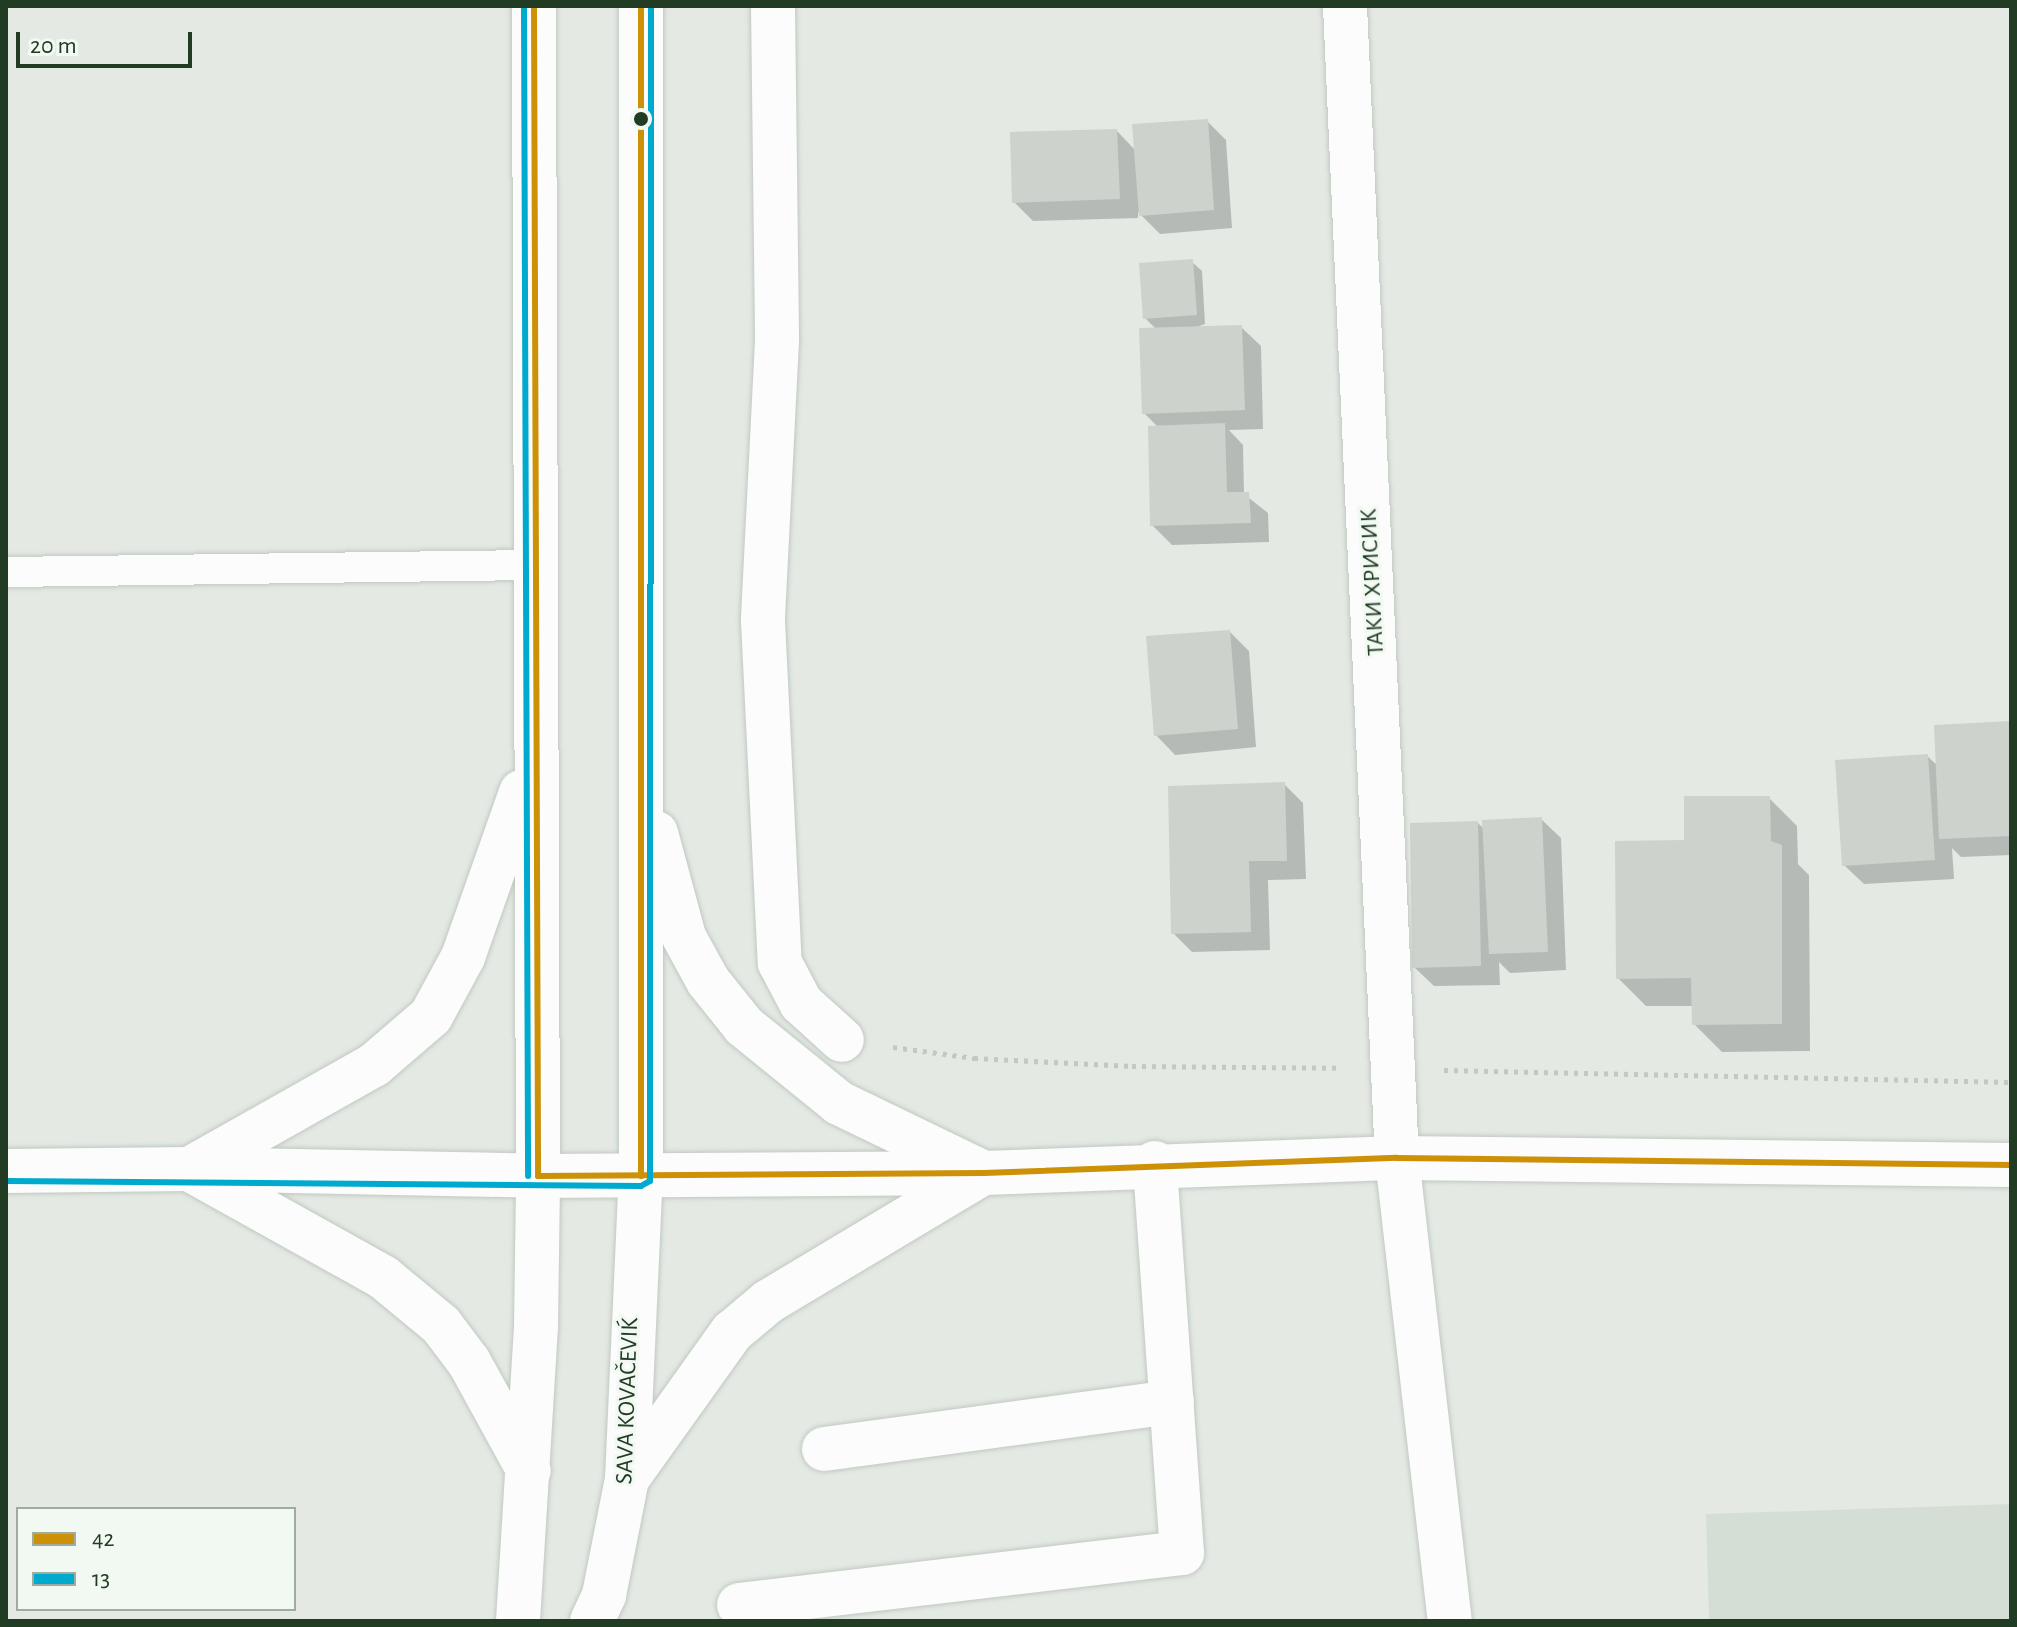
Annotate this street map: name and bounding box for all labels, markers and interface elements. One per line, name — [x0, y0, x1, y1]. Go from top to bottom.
scale bar — [20, 16, 196, 66]
text: 20 m — [30, 34, 77, 58]
unlabelled marker — [633, 111, 649, 127]
street label: ТАКИ ХРИСИК — [1355, 508, 1391, 656]
street label: SAVA KOVAČEVIḰ — [611, 1317, 645, 1485]
legend — [16, 1507, 296, 1611]
text: 42 — [92, 1527, 114, 1551]
text: 13 — [92, 1567, 110, 1591]

